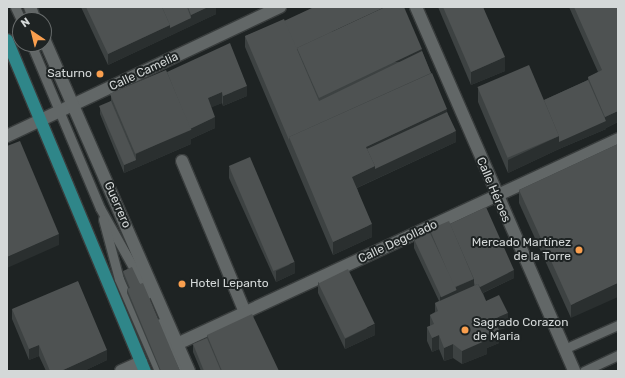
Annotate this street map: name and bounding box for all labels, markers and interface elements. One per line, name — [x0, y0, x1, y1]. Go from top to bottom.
north arrow — [12, 12, 52, 52]
text: N — [18, 15, 32, 30]
street label: Calle Camelia — [107, 50, 181, 94]
place label: Saturno — [47, 67, 92, 81]
marker: Saturno — [95, 69, 105, 79]
street label: Calle Héroes — [473, 155, 513, 225]
street label: Guerrero — [100, 180, 134, 230]
street label: Calle Degollado — [356, 217, 440, 267]
place label: Mercado Martínez de la Torre — [472, 236, 571, 264]
marker: Mercado Martínez de la Torre — [574, 245, 584, 255]
place label: Hotel Lepanto — [190, 277, 269, 291]
marker: Hotel Lepanto — [177, 279, 187, 289]
place label: Sagrado Corazon de Maria — [473, 316, 568, 344]
marker: Sagrado Corazon de Maria — [460, 325, 470, 335]

